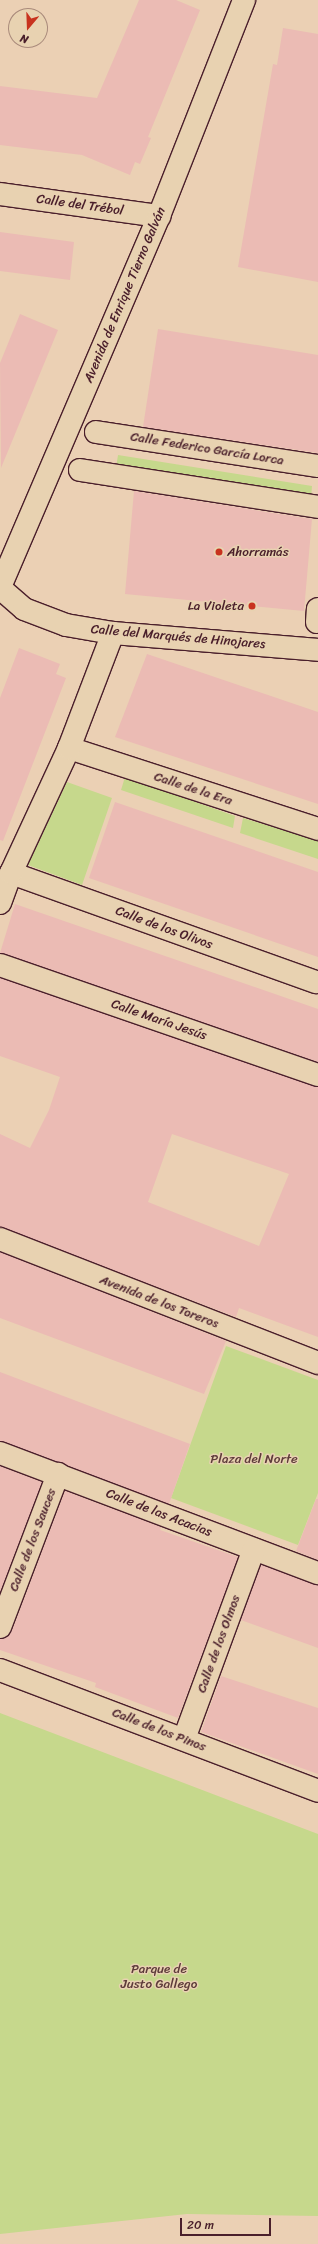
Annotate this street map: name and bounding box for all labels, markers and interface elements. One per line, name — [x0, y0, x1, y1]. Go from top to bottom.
north arrow — [8, 8, 48, 48]
text: N — [18, 29, 31, 49]
street label: Calle del Trébol — [35, 191, 125, 219]
street label: Avenida de Enrique Tierno Galván — [81, 205, 169, 385]
street label: Calle Federico García Lorca — [129, 429, 285, 469]
place label: Ahorramás — [227, 544, 289, 560]
marker: Ahorramás — [214, 547, 224, 557]
place label: La Violeta — [188, 598, 244, 614]
marker: La Violeta — [247, 601, 257, 611]
street label: Calle del Marqués de Hinojares — [90, 622, 266, 652]
street label: Calle de la Era — [152, 769, 234, 809]
street label: Calle de los Olivos — [113, 903, 215, 953]
street label: Calle María Jesús — [109, 996, 209, 1044]
street label: Avenida de los Toreros — [97, 1272, 221, 1332]
park label: Plaza del Norte — [210, 1451, 298, 1467]
street label: Calle de los Sauces — [6, 1486, 60, 1594]
street label: Calle de las Acacias — [104, 1486, 214, 1540]
street label: Calle de los Olmos — [194, 1593, 244, 1695]
street label: Calle de los Pinos — [110, 1705, 208, 1755]
park label: Parque de Justo Gallego — [121, 1962, 197, 1993]
scale bar — [182, 2210, 273, 2236]
text: 20 m — [187, 2214, 214, 2236]

